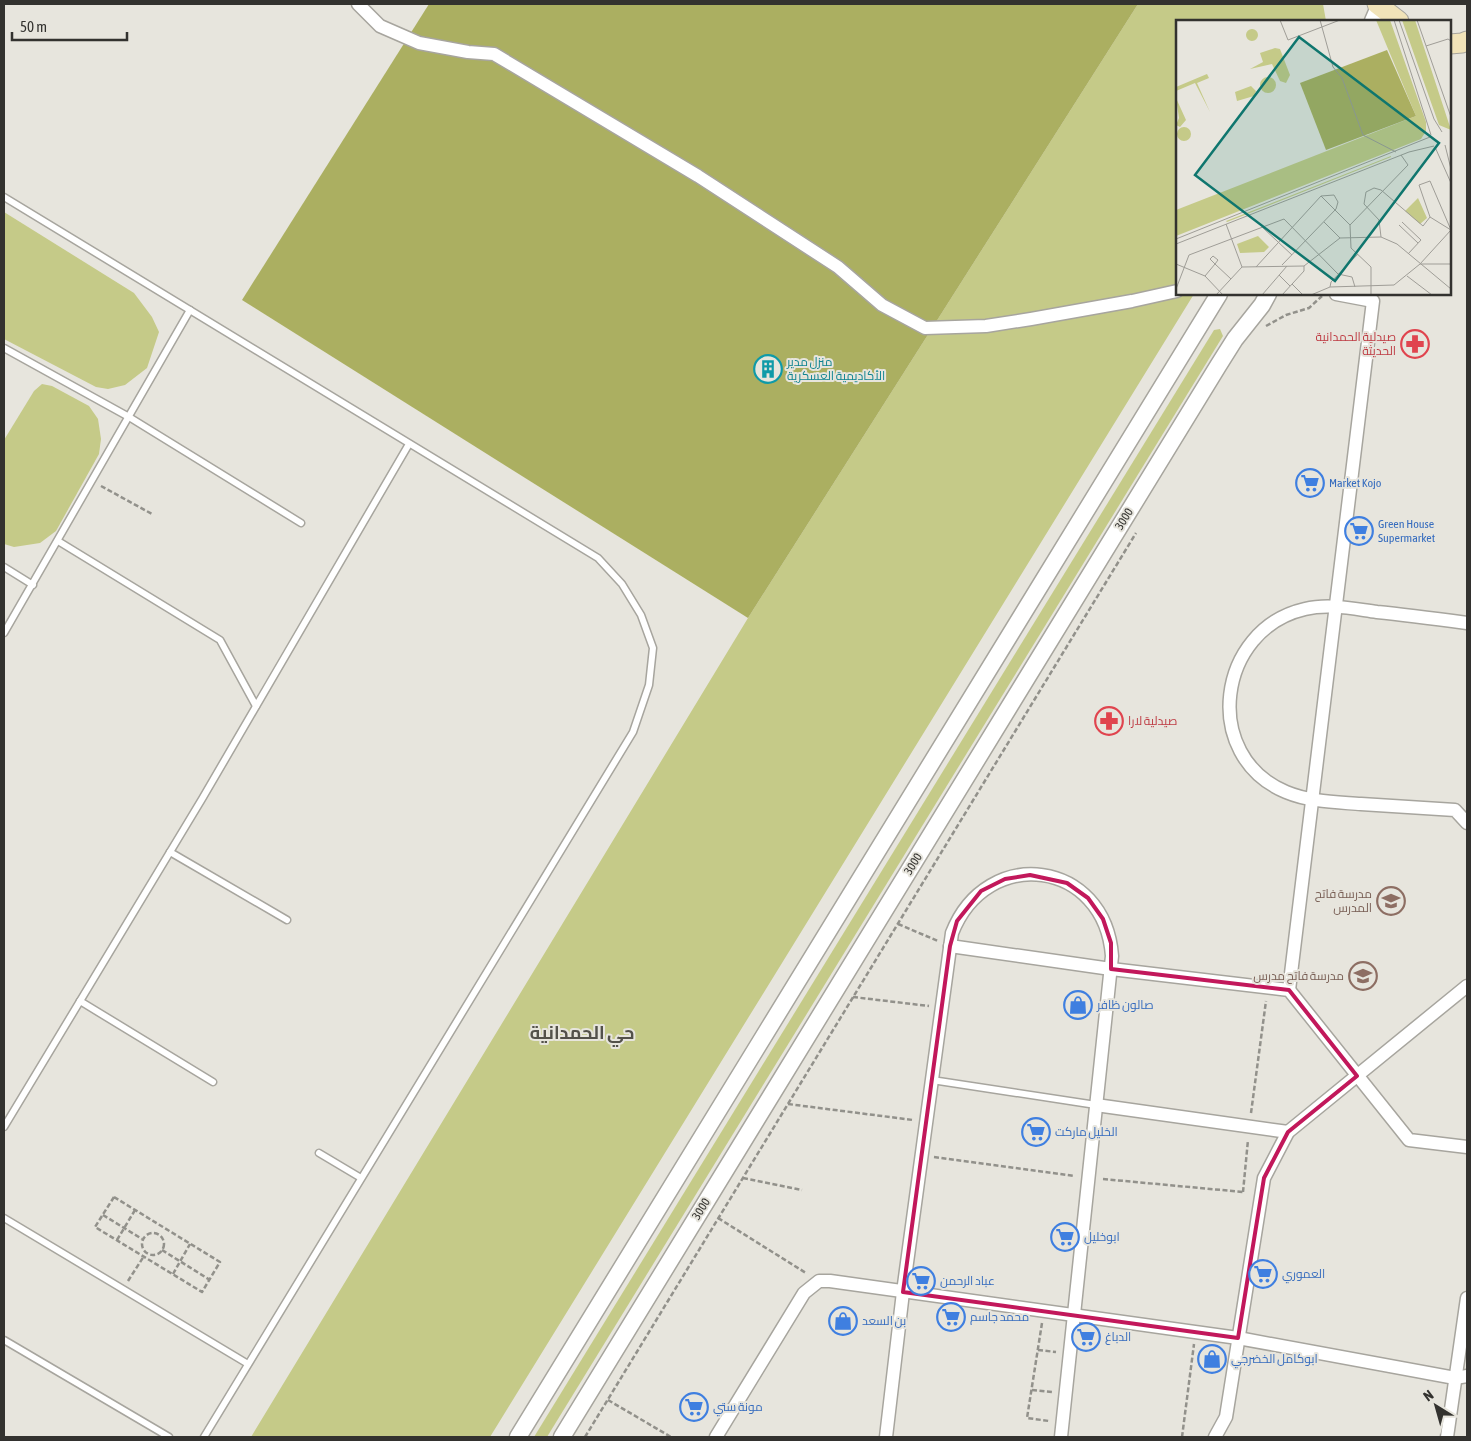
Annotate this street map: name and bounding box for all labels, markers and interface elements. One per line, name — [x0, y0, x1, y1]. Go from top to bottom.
scale bar — [12, 10, 128, 42]
text: 50 m — [20, 18, 47, 35]
inset map — [1176, 20, 1451, 295]
pharmacy icon: صيدلية الحمدانية الحديثة — [1400, 329, 1430, 359]
place label: صيدلية الحمدانية الحديثة — [1316, 330, 1396, 358]
building icon: منزل مدير الأكاديمية العسكرية — [753, 354, 783, 384]
place label: منزل مدير الأكاديمية العسكرية — [786, 355, 885, 383]
supermarket icon: Market Kojo — [1295, 468, 1325, 498]
place label: Market Kojo — [1329, 476, 1382, 490]
street label: 3000 — [1112, 505, 1136, 532]
supermarket icon: Green House Supermarket — [1344, 516, 1374, 546]
place label: Green House Supermarket — [1378, 517, 1436, 545]
pharmacy icon: صيدلية لارا — [1094, 706, 1124, 736]
place label: صيدلية لارا — [1128, 714, 1177, 728]
street label: 3000 — [901, 850, 925, 877]
school or university icon: مدرسة فاتح المدرس — [1376, 886, 1406, 916]
place label: مدرسة فاتح المدرس — [1315, 887, 1372, 915]
school or university icon: مدرسة فاتح مدرس — [1348, 961, 1378, 991]
place label: مدرسة فاتح مدرس — [1253, 969, 1344, 984]
shop icon: صالون ظافر — [1063, 990, 1093, 1020]
place label: صالون ظافر — [1096, 998, 1154, 1012]
district label: حي الحمدانية — [530, 1022, 634, 1048]
supermarket icon: الخليل ماركت — [1021, 1117, 1051, 1147]
place label: الخليل ماركت — [1055, 1125, 1118, 1139]
street label: 3000 — [689, 1195, 713, 1222]
supermarket icon: ابوخليل — [1050, 1222, 1080, 1252]
place label: ابوخليل — [1084, 1230, 1120, 1244]
supermarket icon: العموري — [1248, 1259, 1278, 1289]
supermarket icon: عباد الرحمن — [906, 1266, 936, 1296]
place label: العموري — [1282, 1267, 1325, 1284]
place label: عباد الرحمن — [940, 1274, 995, 1288]
supermarket icon: محمد جاسم — [936, 1302, 966, 1332]
shop icon: بن السعد — [828, 1306, 858, 1336]
place label: محمد جاسم — [970, 1310, 1029, 1325]
place label: بن السعد — [862, 1314, 906, 1328]
supermarket icon: الدباغ — [1071, 1322, 1101, 1352]
place label: الدباغ — [1105, 1330, 1131, 1345]
shop icon: ابوكامل الخضرجي — [1197, 1344, 1227, 1374]
place label: ابوكامل الخضرجي — [1231, 1352, 1318, 1369]
north arrow — [1411, 1381, 1461, 1431]
text: N — [1420, 1387, 1436, 1404]
supermarket icon: مونة ستي — [679, 1392, 709, 1422]
place label: مونة ستي — [713, 1400, 763, 1417]

